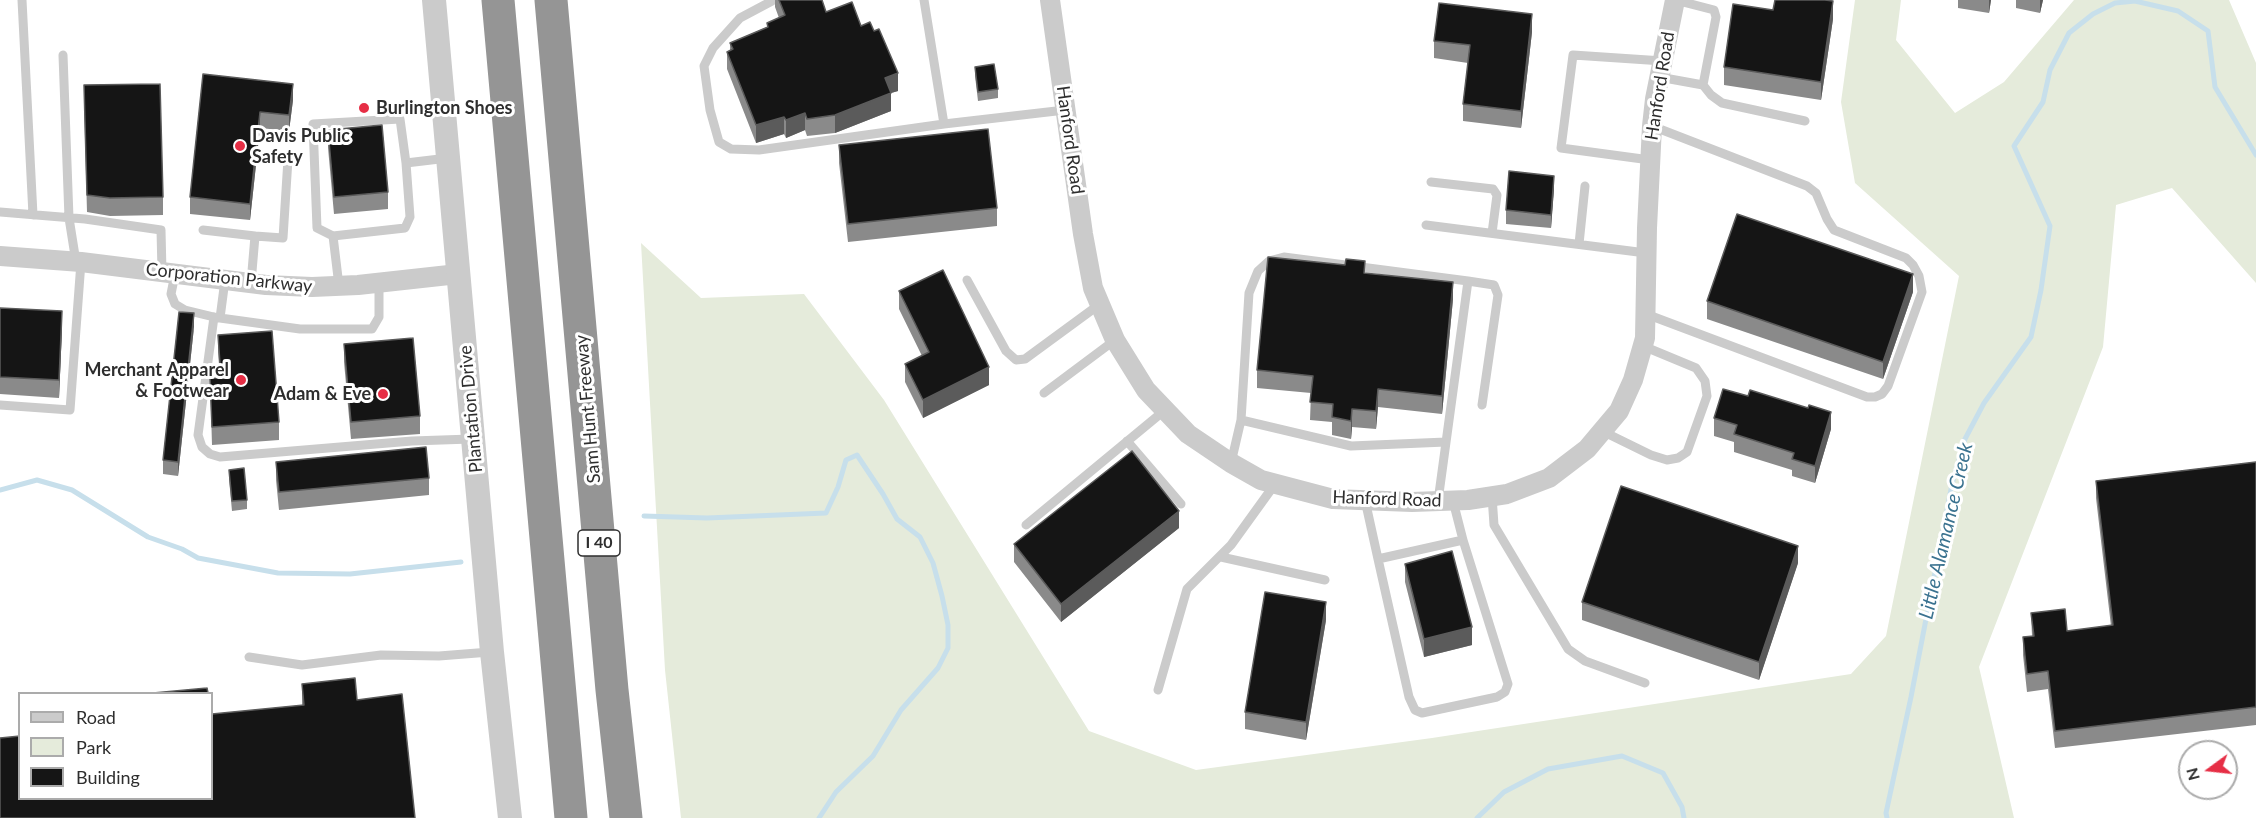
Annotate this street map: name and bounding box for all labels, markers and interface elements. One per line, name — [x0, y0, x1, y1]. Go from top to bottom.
street label: Hanford Road — [1641, 30, 1679, 142]
street label: Hanford Road — [1052, 84, 1088, 196]
place label: Burlington Shoes — [376, 97, 513, 119]
marker: Burlington Shoes — [357, 101, 371, 115]
place label: Davis Public Safety — [252, 125, 350, 168]
marker: Davis Public Safety — [233, 139, 247, 153]
street label: Corporation Parkway — [145, 259, 313, 297]
street label: Sam Hunt Freeway — [571, 334, 605, 484]
street label: Plantation Drive — [455, 344, 487, 474]
place label: Merchant Apparel & Footwear — [85, 359, 229, 401]
marker: Merchant Apparel & Footwear — [234, 373, 248, 387]
place label: Adam & Eve — [274, 383, 371, 405]
marker: Adam & Eve — [376, 387, 390, 401]
water label: Little Alamance Creek — [1914, 440, 1978, 622]
street label: Hanford Road — [1332, 486, 1442, 512]
road number: I 40 — [578, 530, 620, 556]
legend — [18, 692, 213, 800]
text: Road — [76, 706, 116, 728]
text: Park — [76, 736, 111, 758]
north arrow — [2178, 740, 2238, 800]
text: Building — [76, 766, 140, 788]
text: N — [2181, 766, 2203, 783]

